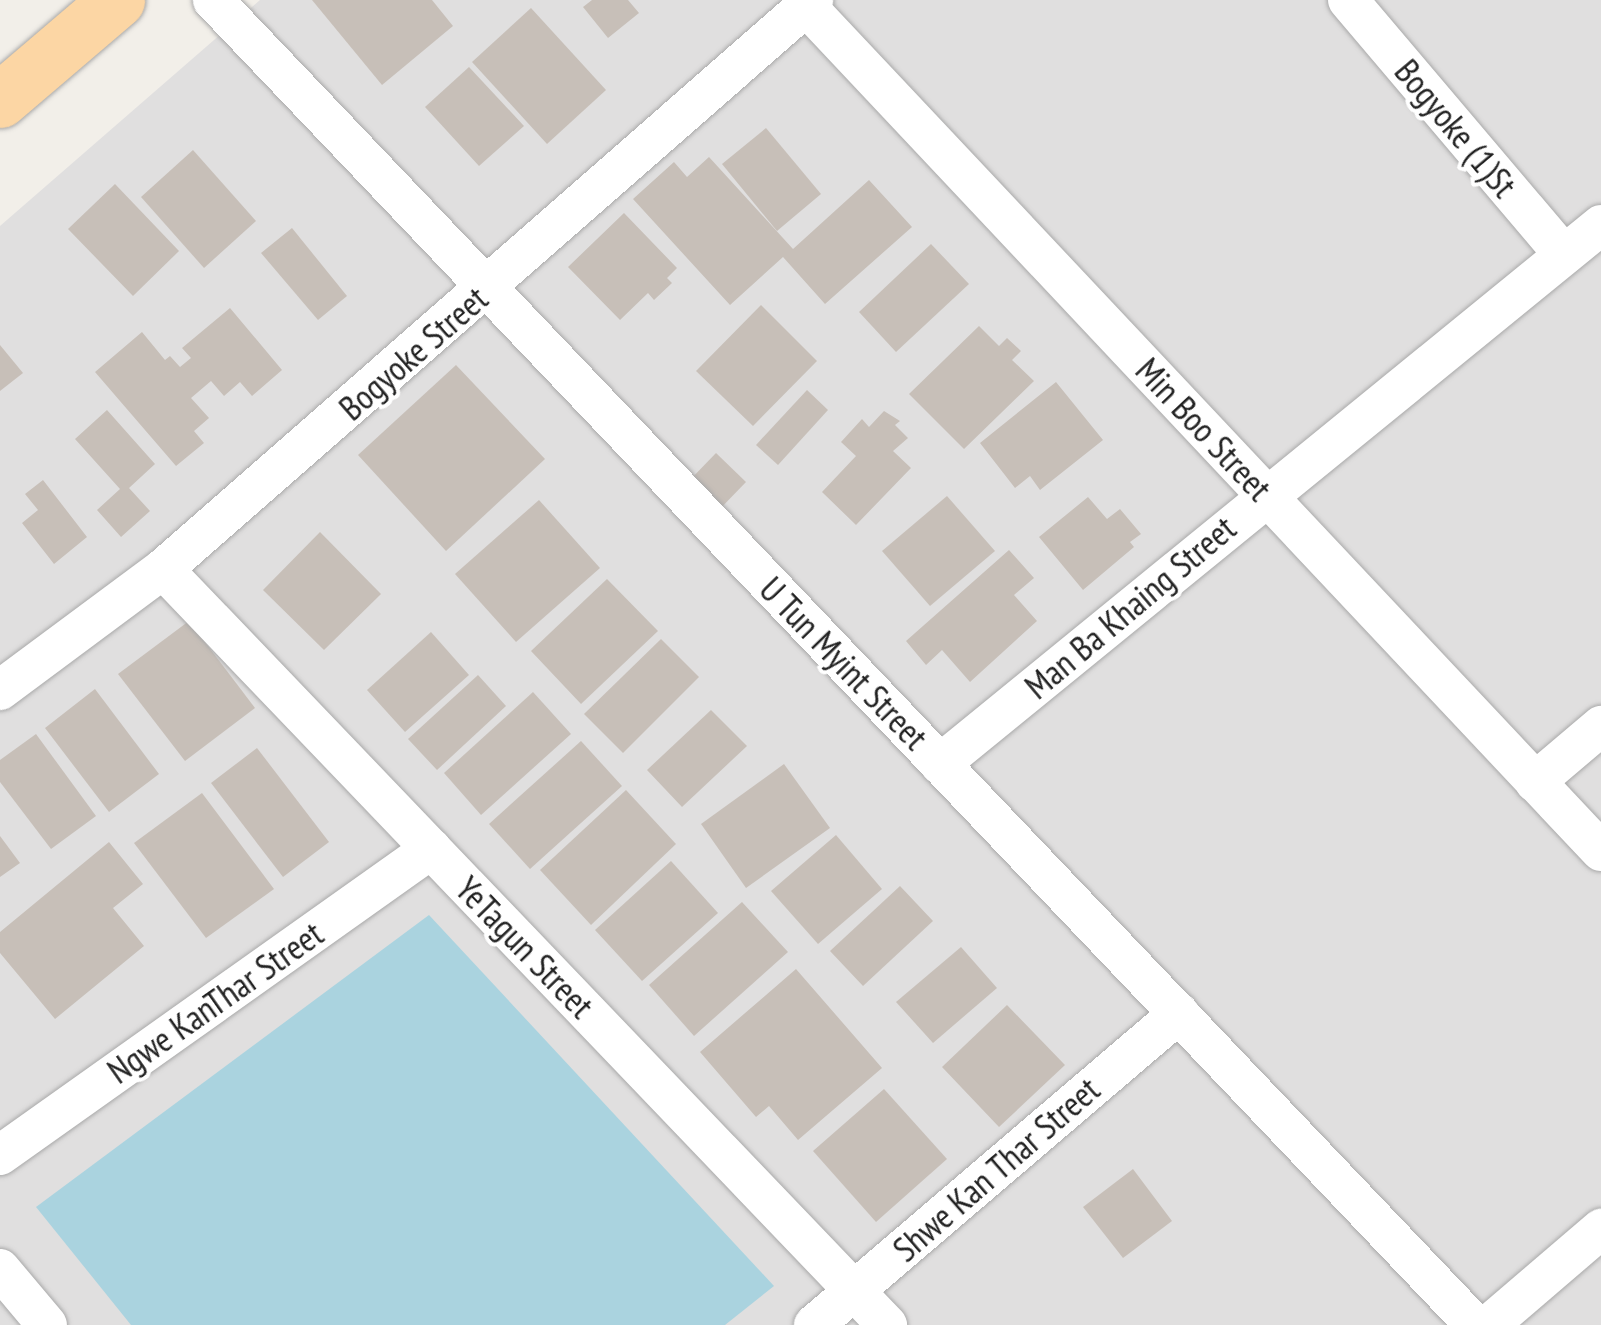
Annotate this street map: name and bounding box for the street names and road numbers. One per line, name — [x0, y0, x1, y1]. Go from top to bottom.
street label: Bogyoke (1)St — [1386, 51, 1526, 205]
street label: Bogyoke Street — [330, 277, 496, 429]
street label: Min Boo Street — [1128, 349, 1280, 509]
street label: Man Ba Khaing Street — [1016, 507, 1244, 707]
street label: U Tun Myint Street — [751, 568, 937, 758]
street label: YeTagun Street — [447, 868, 603, 1026]
street label: Ngwe KanThar Street — [99, 912, 331, 1092]
street label: Shwe Kan Thar Street — [884, 1068, 1108, 1270]

